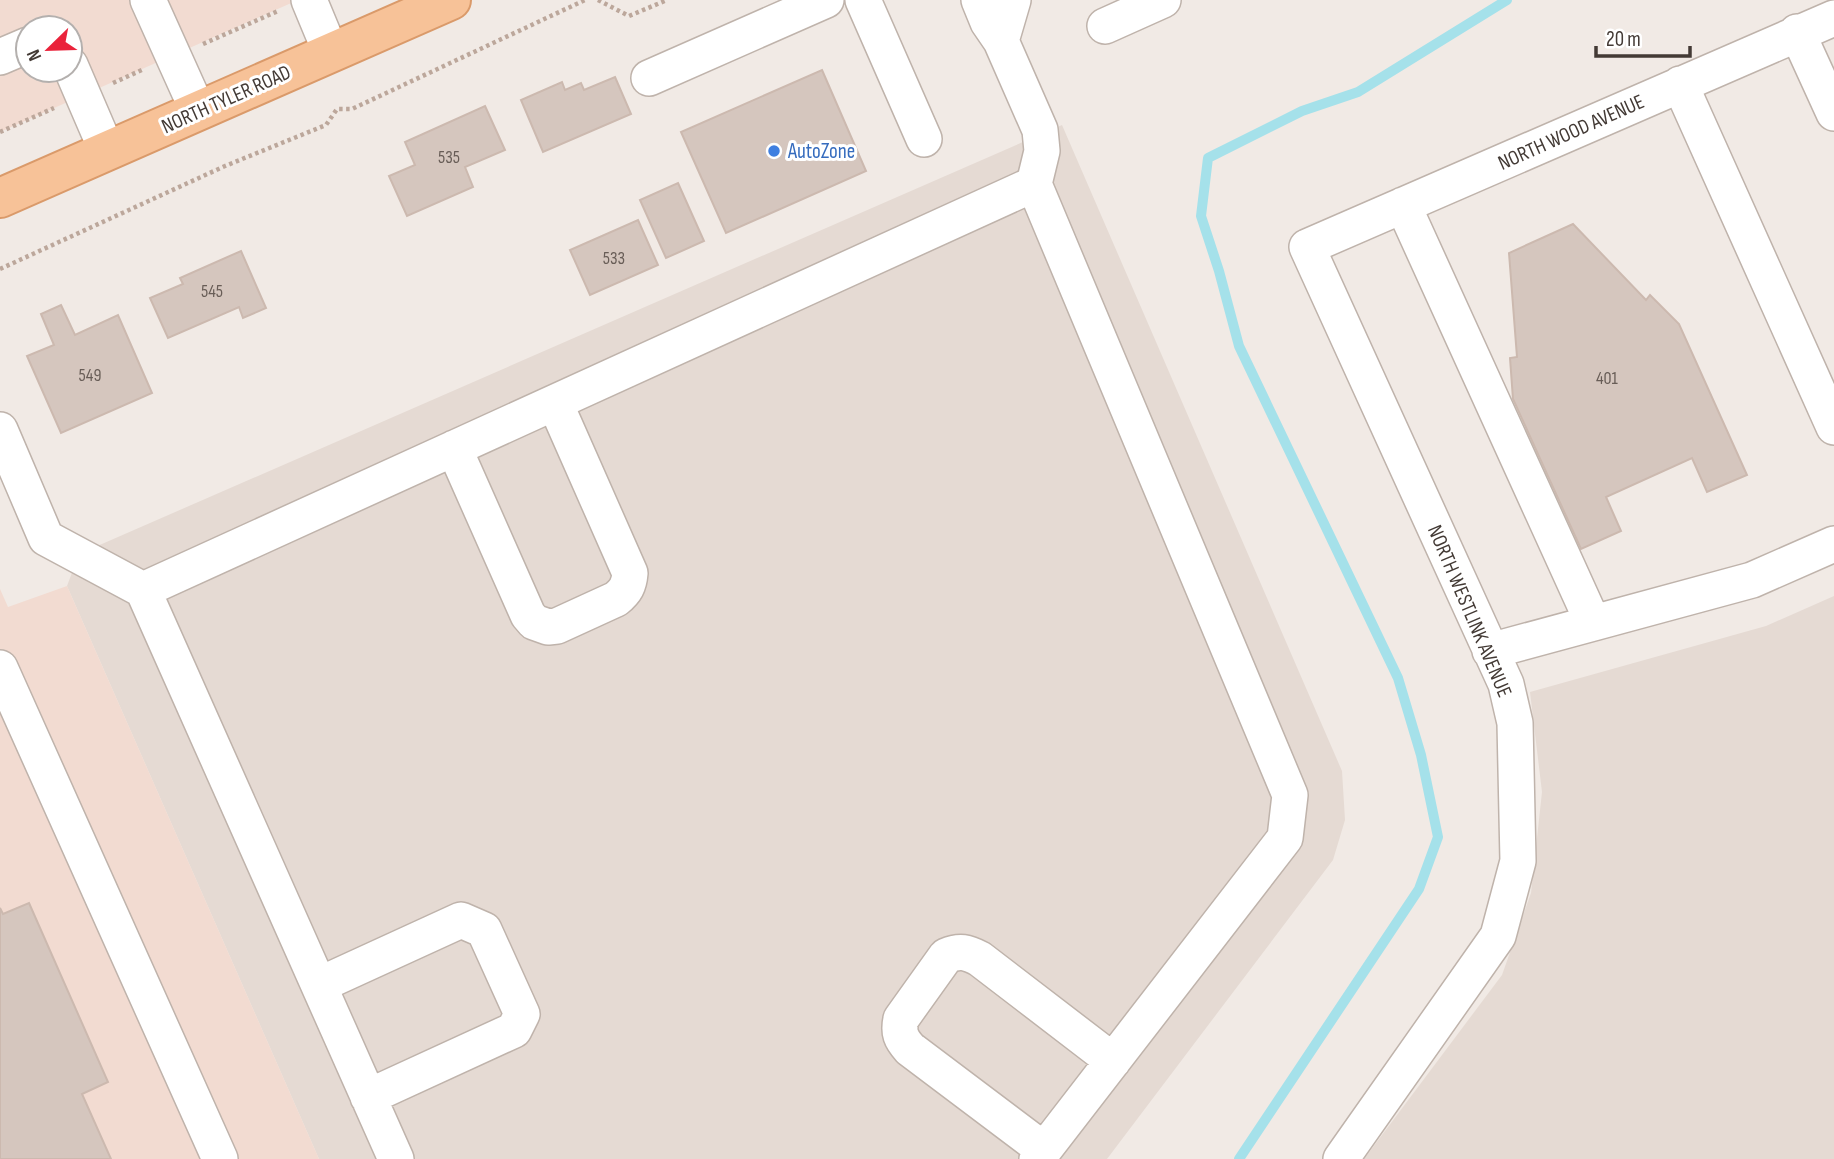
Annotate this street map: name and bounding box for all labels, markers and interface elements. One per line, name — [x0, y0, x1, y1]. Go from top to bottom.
north arrow — [14, 14, 84, 84]
scale bar — [1596, 14, 1690, 58]
text: 20 m — [1606, 27, 1641, 52]
text: N — [22, 46, 47, 64]
street label: NORTH TYLER ROAD — [158, 60, 295, 139]
street label: NORTH WOOD AVENUE — [1494, 89, 1648, 176]
place label: AutoZone — [787, 139, 855, 164]
marker: AutoZone — [766, 143, 782, 159]
house number: 535 — [438, 147, 460, 168]
house number: 533 — [603, 248, 625, 269]
house number: 545 — [201, 281, 223, 302]
house number: 549 — [79, 365, 101, 386]
house number: 401 — [1596, 368, 1619, 389]
street label: NORTH WESTLINK AVENUE — [1422, 521, 1517, 701]

